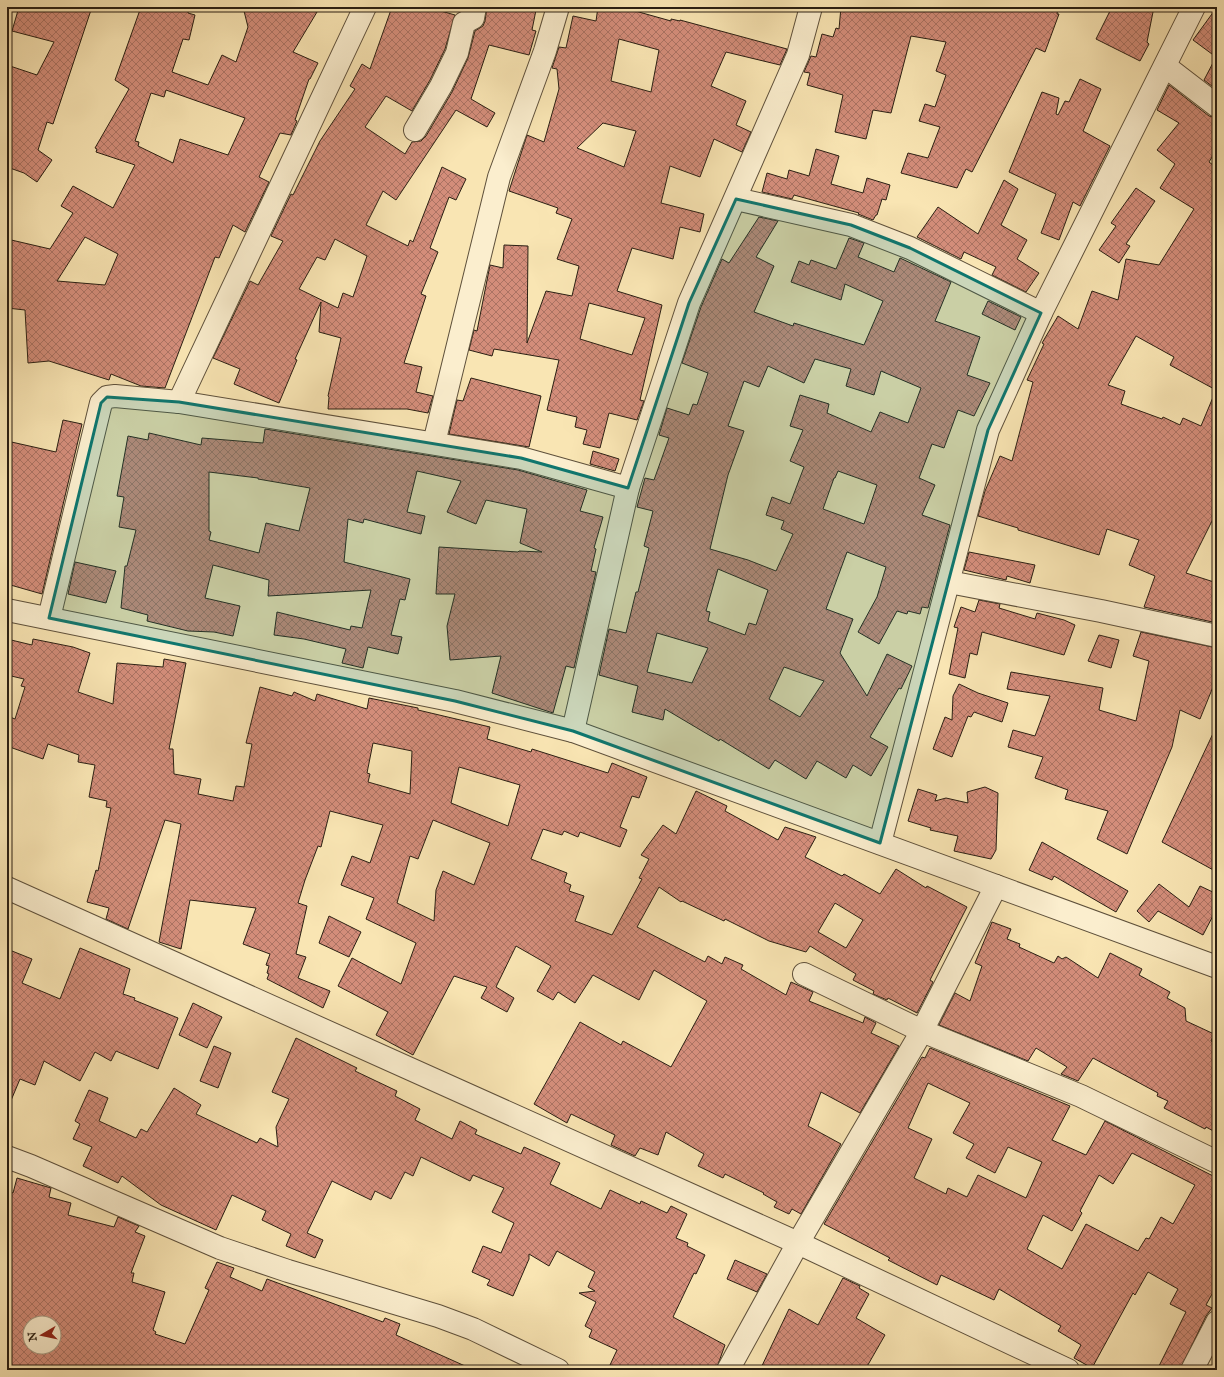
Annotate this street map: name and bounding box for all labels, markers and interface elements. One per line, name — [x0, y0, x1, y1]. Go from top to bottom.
north arrow — [22, 1315, 62, 1355]
text: N — [25, 1330, 41, 1343]

